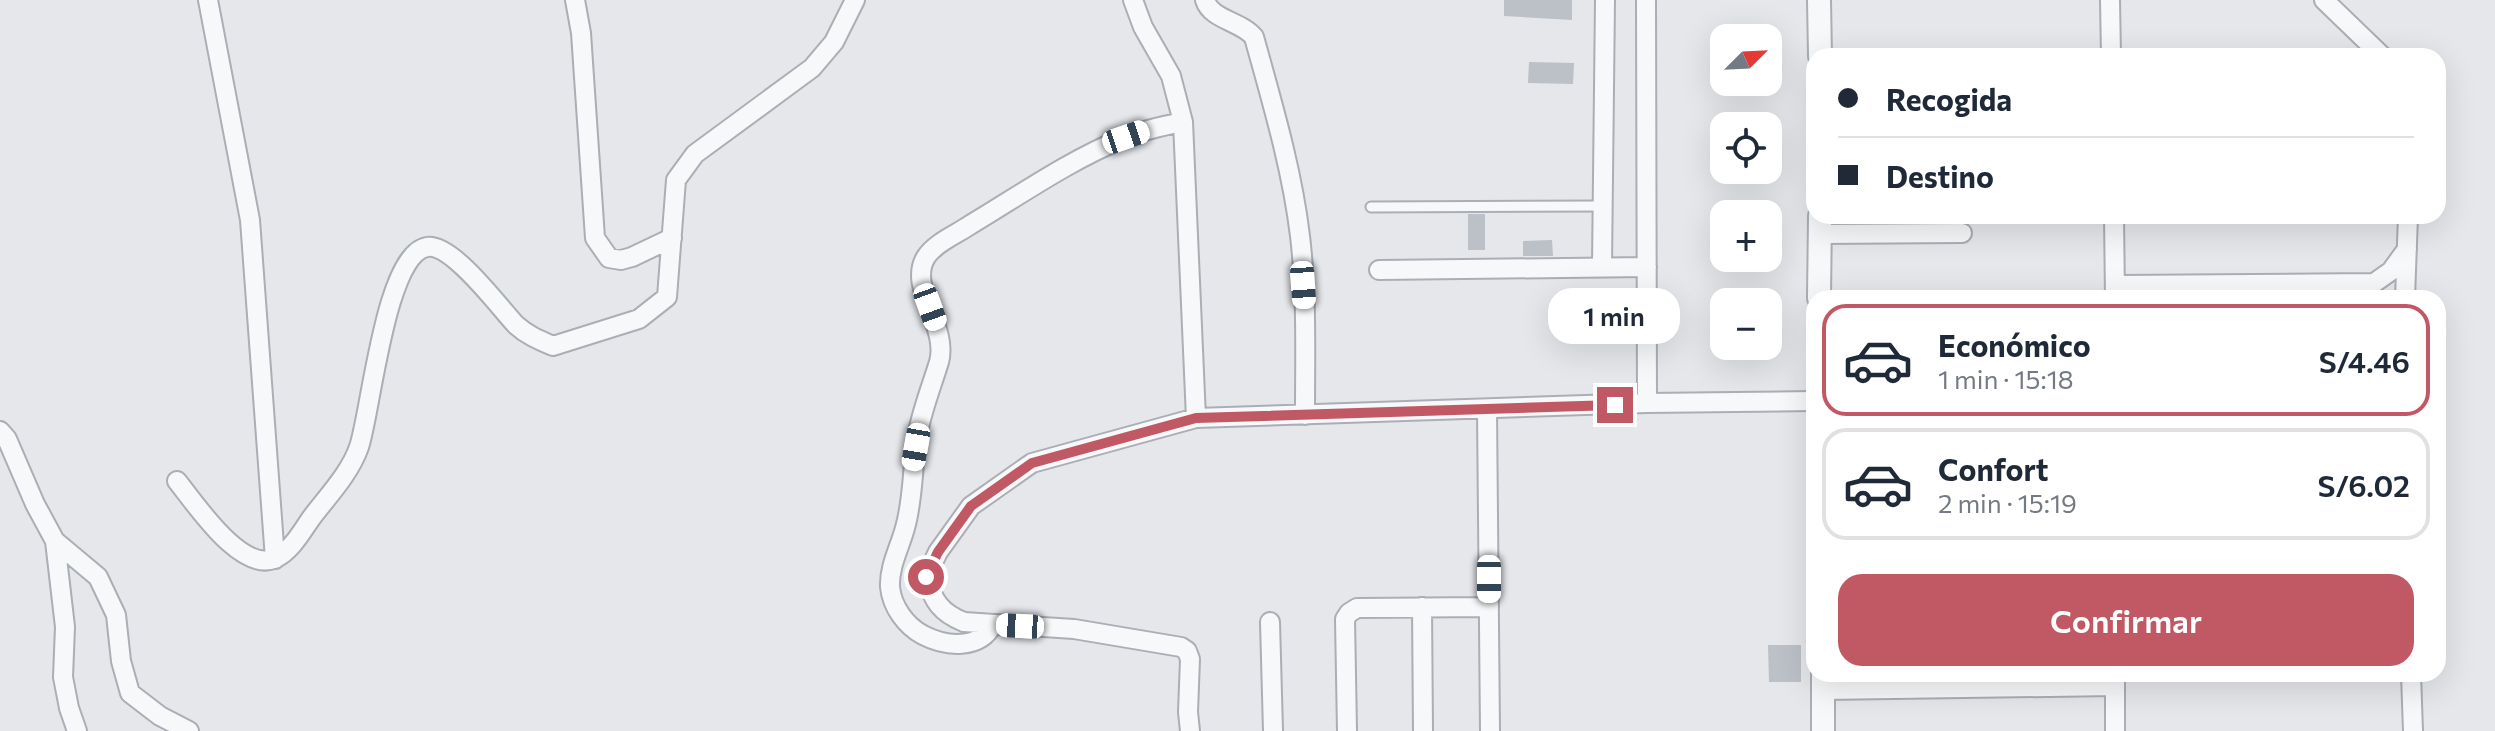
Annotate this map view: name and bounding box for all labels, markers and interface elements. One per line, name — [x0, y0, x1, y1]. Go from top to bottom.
north arrow — [1710, 24, 1782, 96]
map controls — [1710, 24, 1782, 360]
text: Recogida — [1886, 80, 2012, 117]
button: locate — [1710, 112, 1782, 184]
car — [1099, 118, 1153, 156]
text: Destino — [1886, 157, 1994, 194]
button: + — [1710, 200, 1782, 272]
car — [1289, 260, 1317, 310]
car — [911, 280, 949, 334]
button: − — [1710, 288, 1782, 360]
callout: 1 min — [1549, 289, 1681, 345]
text: 1 min — [1583, 300, 1645, 331]
icon: car — [1842, 324, 1914, 396]
text: Económico — [1938, 326, 2091, 363]
text: S/4.46 — [2319, 342, 2410, 379]
text: 1 min · 15:18 — [1938, 363, 2074, 394]
route end — [1597, 387, 1633, 423]
car — [900, 421, 932, 473]
icon: car — [1842, 448, 1914, 520]
text: Confort — [1938, 450, 2049, 487]
text: S/6.02 — [2318, 466, 2410, 503]
text: 2 min · 15:19 — [1938, 487, 2077, 518]
car — [1477, 555, 1501, 603]
route start — [908, 559, 944, 595]
button: Confirmar — [1838, 574, 2414, 666]
car — [995, 613, 1045, 639]

